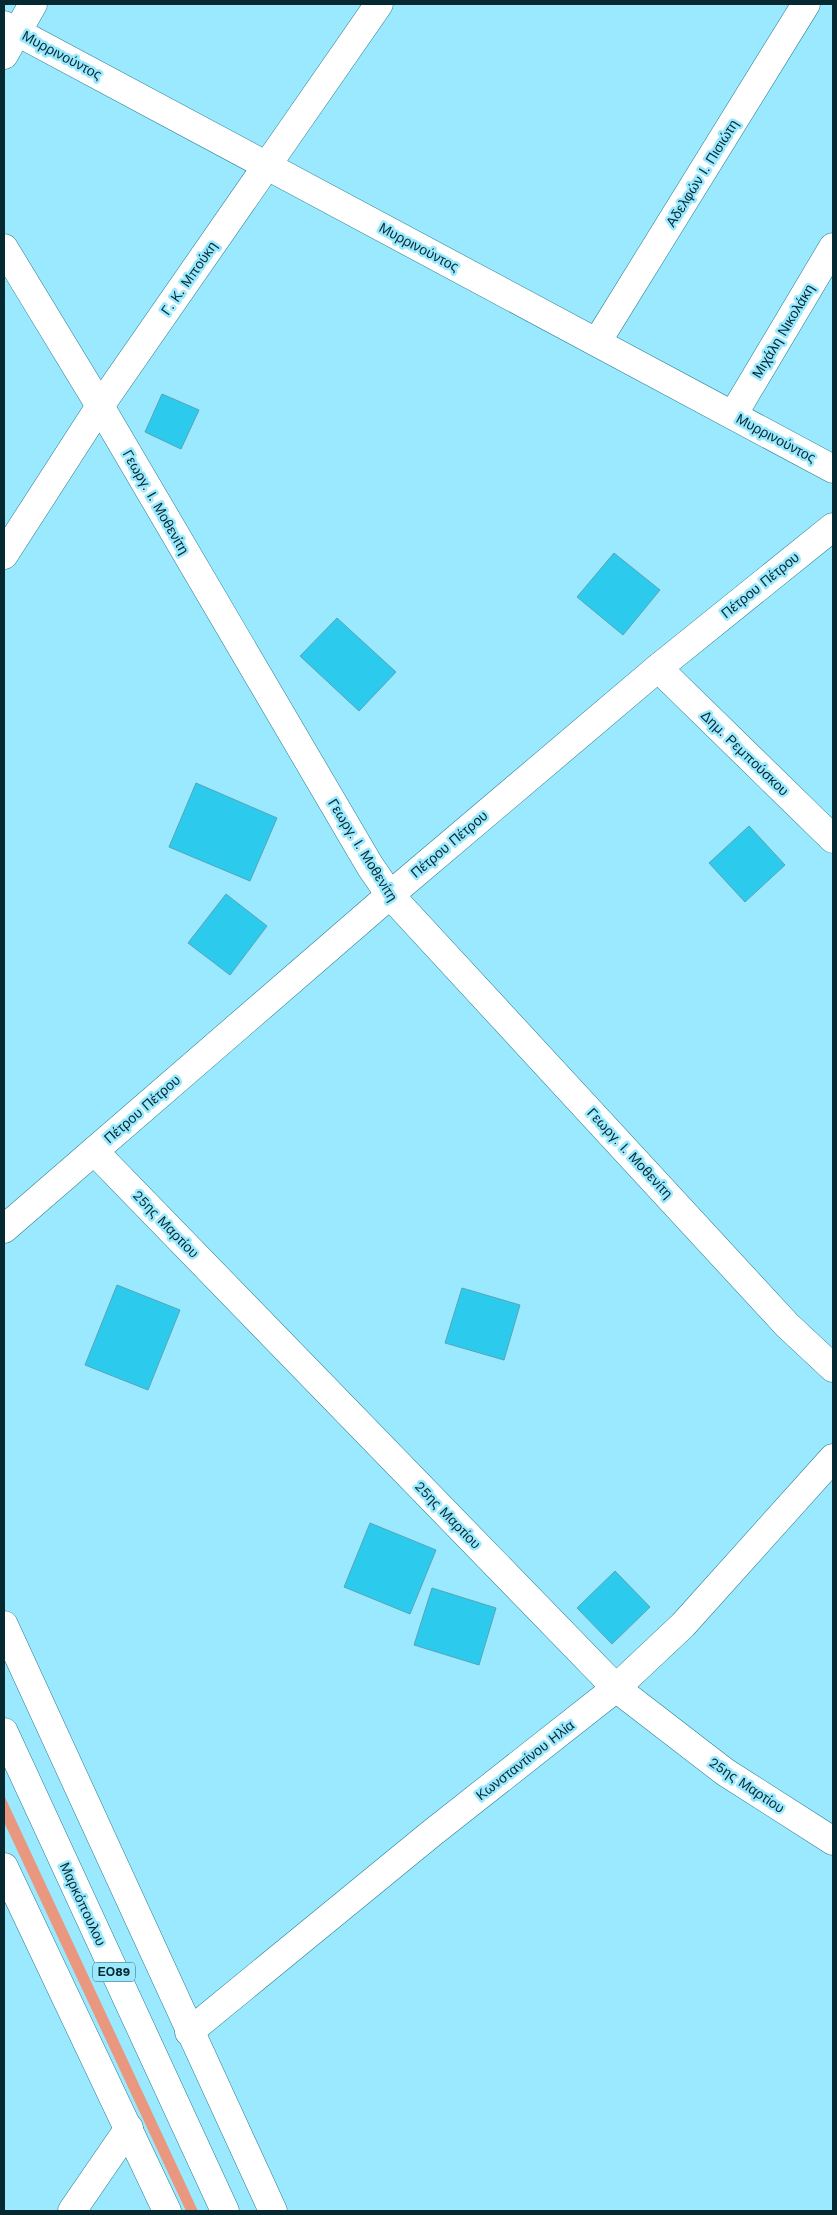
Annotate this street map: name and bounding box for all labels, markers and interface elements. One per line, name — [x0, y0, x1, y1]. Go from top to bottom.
street label: Μυρρινούντος — [20, 27, 105, 83]
street label: Αδελφών Ι. Πισιώτη — [663, 116, 741, 230]
street label: Μυρρινούντος — [377, 219, 462, 275]
street label: Γ. Κ. Μπούκη — [158, 238, 220, 318]
street label: Μιχάλη Νικολάκη — [749, 281, 817, 381]
street label: Μυρρινούντος — [734, 410, 819, 466]
street label: Γεωργ. Ι. Μοθενίτη — [120, 447, 192, 557]
street label: Πέτρου Πέτρου — [718, 549, 802, 621]
street label: Δημ. Ρεμπούσκου — [698, 707, 792, 799]
street label: Γεωργ. Ι. Μοθενίτη — [325, 796, 401, 904]
street label: Πέτρου Πέτρου — [407, 807, 491, 881]
street label: Πέτρου Πέτρου — [101, 1072, 183, 1146]
street label: Γεωργ. Ι. Μοθενίτη — [584, 1105, 676, 1201]
street label: 25ης Μαρτίου — [130, 1187, 202, 1261]
street label: 25ης Μαρτίου — [412, 1478, 484, 1552]
street label: Κωνσταντίνου Ηλία — [473, 1717, 577, 1803]
street label: 25ης Μαρτίου — [706, 1754, 788, 1816]
street label: Μαρκόπουλου — [57, 1860, 109, 1948]
road number: ΕΟ89 — [93, 1962, 135, 1981]

